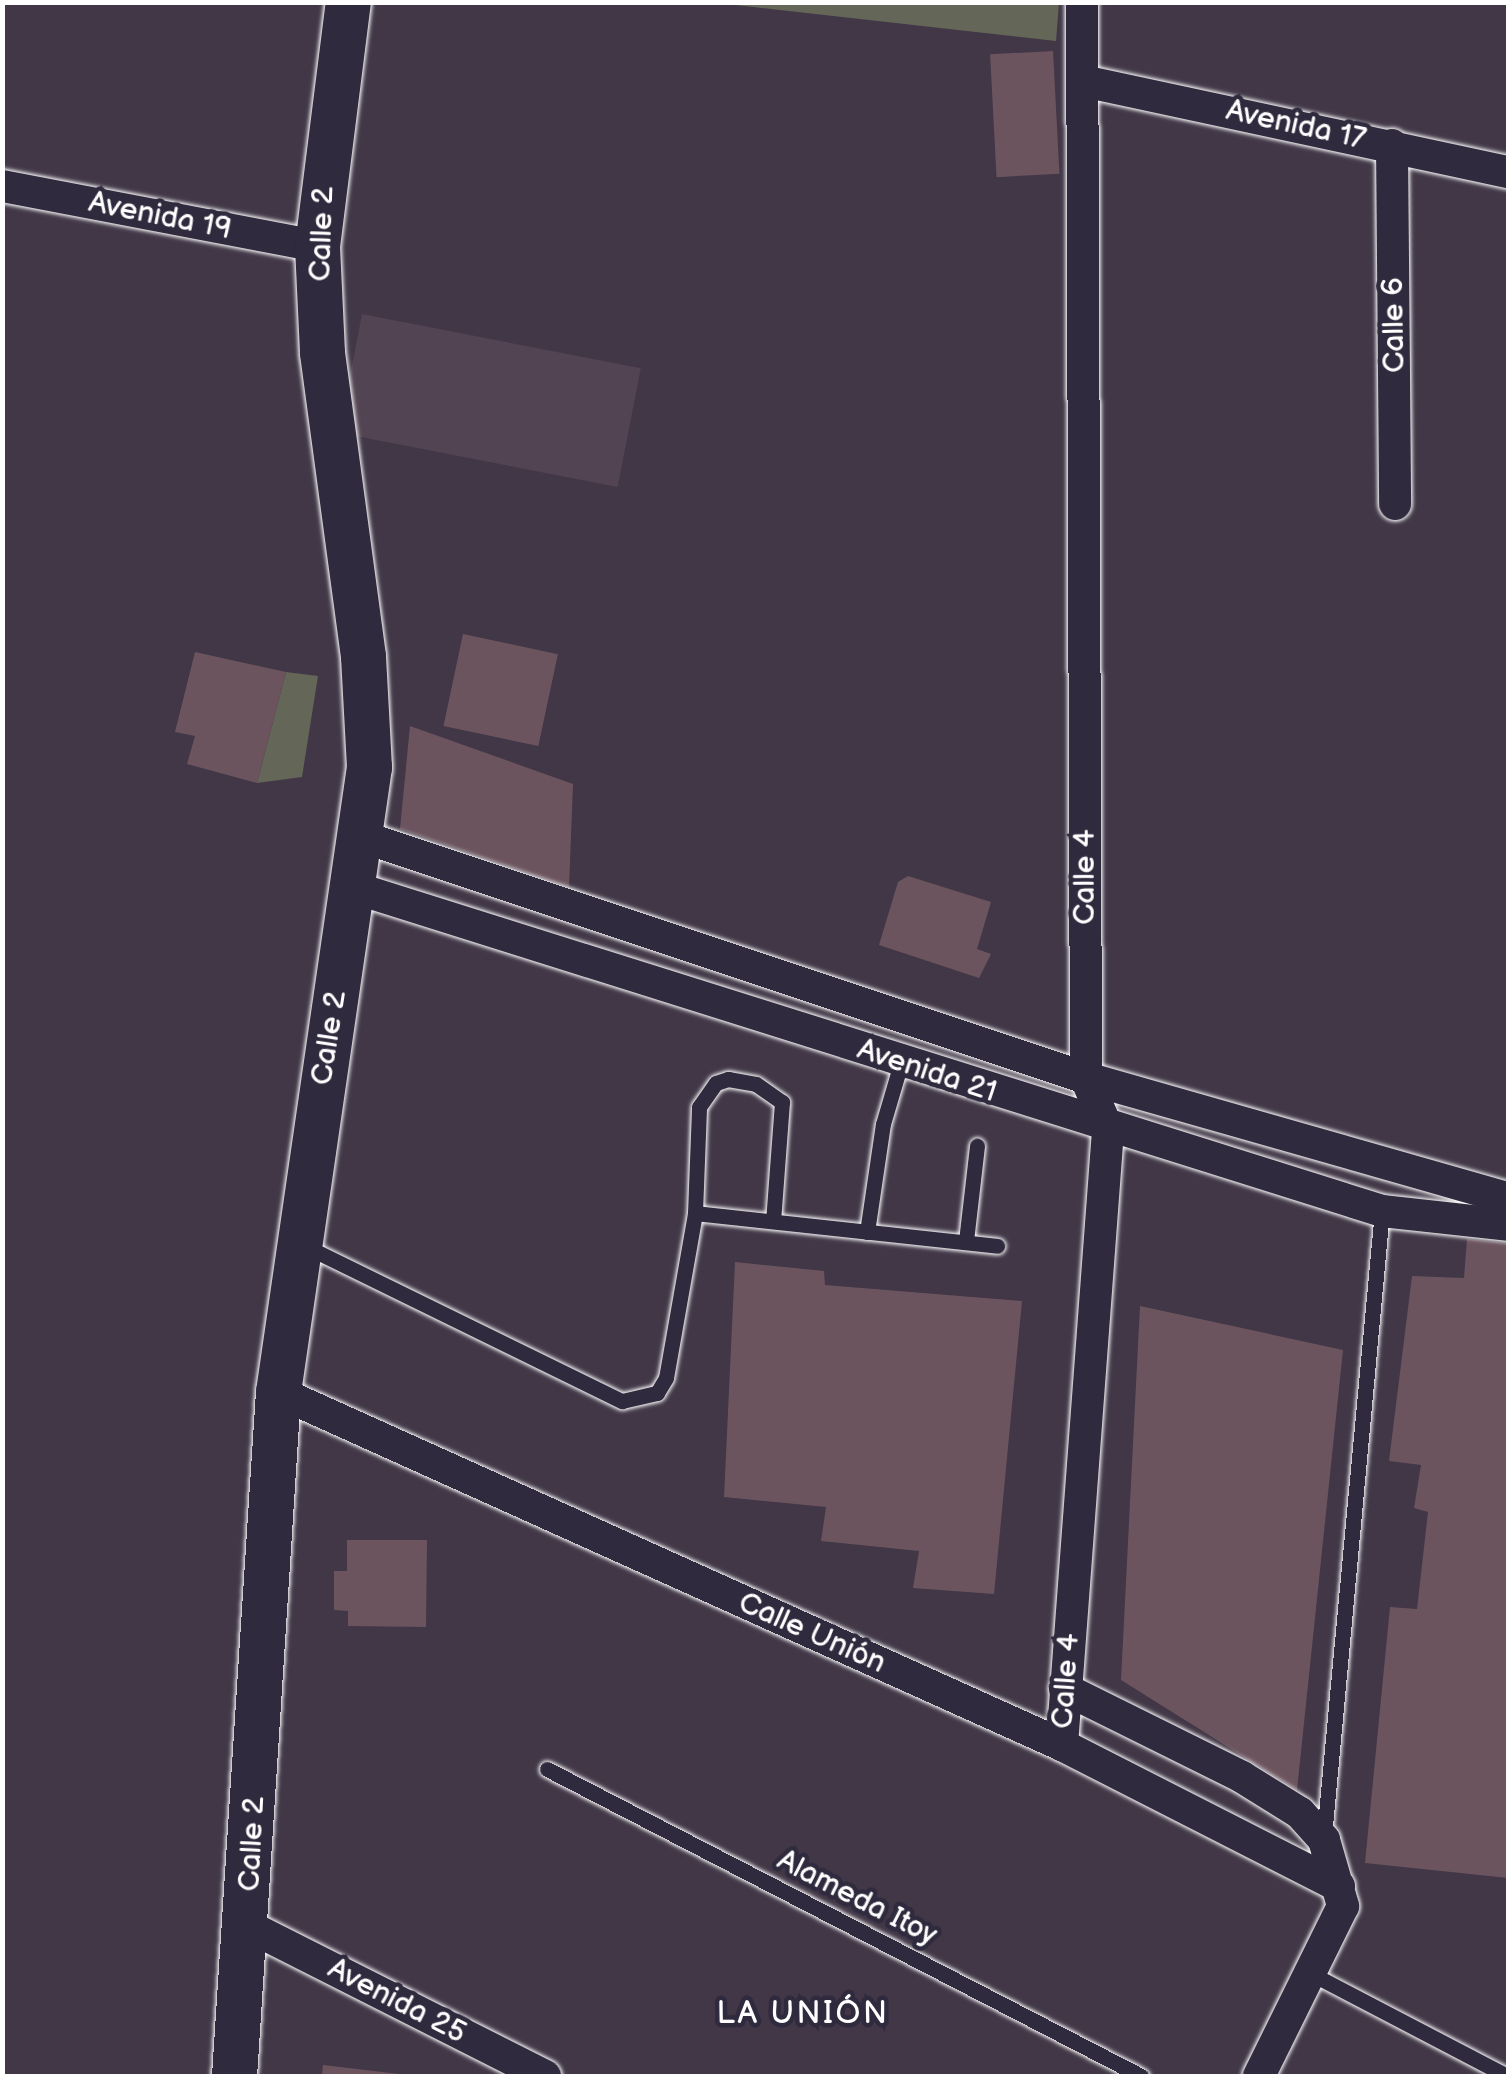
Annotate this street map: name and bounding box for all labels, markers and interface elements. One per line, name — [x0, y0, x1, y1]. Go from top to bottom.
street label: Avenida 17 — [1223, 93, 1369, 157]
street label: Avenida 19 — [86, 185, 234, 247]
street label: Calle 2 — [302, 186, 342, 282]
street label: Calle 6 — [1375, 277, 1413, 373]
street label: Calle 4 — [1067, 829, 1103, 925]
street label: Calle 2 — [304, 988, 354, 1088]
street label: Avenida 21 — [853, 1032, 1001, 1110]
street label: Calle Unión — [733, 1585, 891, 1681]
street label: Calle 4 — [1045, 1632, 1087, 1730]
street label: Calle 2 — [232, 1796, 272, 1892]
street label: Alameda Itoy — [771, 1842, 943, 1954]
street label: Avenida 25 — [322, 1951, 472, 2051]
district label: LA UNIÓN — [717, 1995, 889, 2033]

